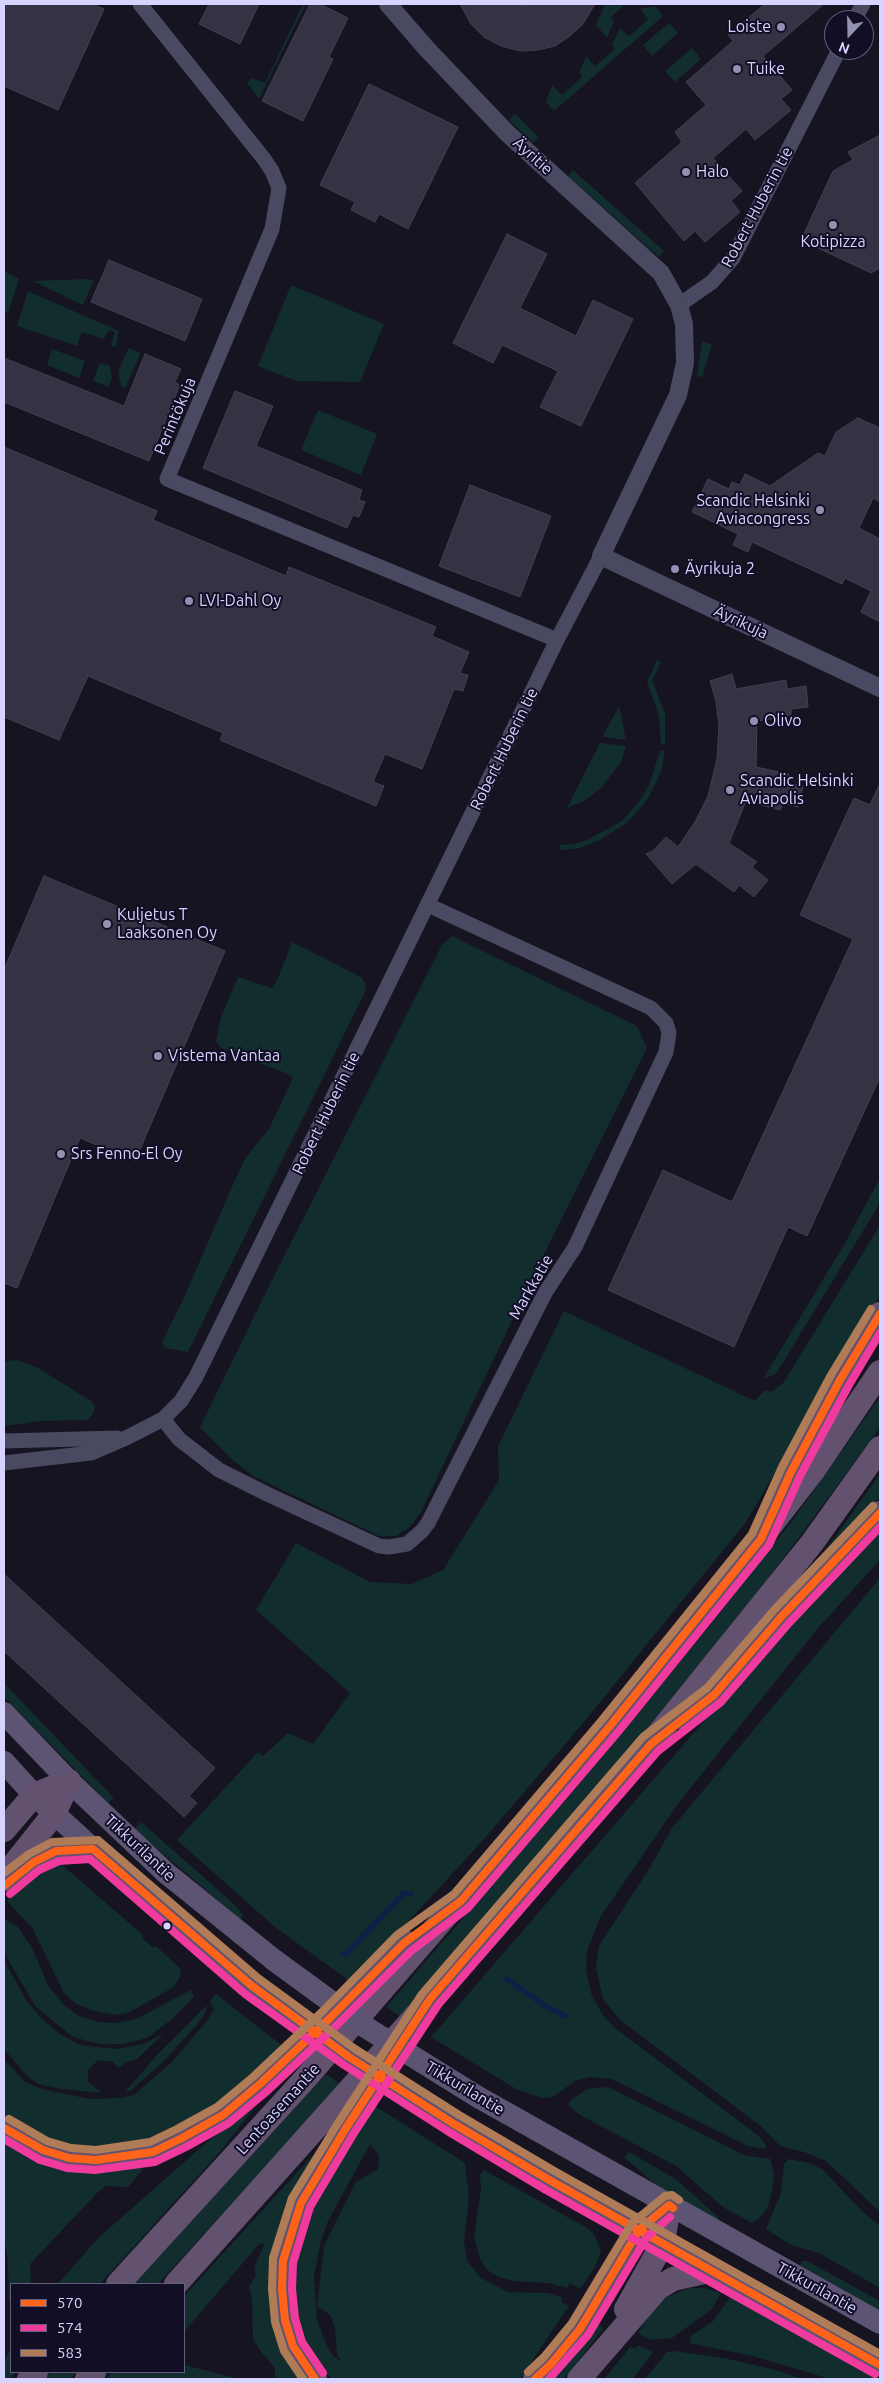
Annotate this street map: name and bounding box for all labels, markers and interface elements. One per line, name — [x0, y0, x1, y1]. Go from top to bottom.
north arrow — [824, 10, 874, 60]
place label: Loiste — [728, 17, 771, 37]
marker: Loiste — [775, 21, 787, 33]
text: N — [836, 39, 852, 57]
place label: Tuike — [747, 59, 785, 79]
marker: Tuike — [731, 63, 743, 75]
street label: Äyritie — [509, 133, 557, 179]
street label: Robert Huberin tie — [717, 143, 797, 271]
place label: Halo — [696, 162, 729, 182]
marker: Halo — [680, 166, 692, 178]
marker: Kotipizza — [827, 219, 839, 231]
place label: Kotipizza — [800, 232, 866, 252]
street label: Perintökuja — [150, 374, 200, 458]
place label: Scandic Helsinki Aviacongress — [696, 491, 810, 529]
marker: Scandic Helsinki Aviacongress — [814, 504, 826, 516]
place label: Äyrikuja 2 — [685, 559, 755, 579]
marker: Äyrikuja 2 — [669, 563, 681, 575]
place label: LVI-Dahl Oy — [199, 591, 281, 611]
marker: LVI-Dahl Oy — [183, 595, 195, 607]
street label: Äyrikuja — [711, 601, 771, 643]
street label: Robert Huberin tie — [466, 685, 542, 813]
place label: Olivo — [764, 711, 802, 731]
marker: Olivo — [748, 715, 760, 727]
place label: Scandic Helsinki Aviapolis — [740, 771, 854, 809]
marker: Scandic Helsinki Aviapolis — [724, 784, 736, 796]
place label: Kuljetus T Laaksonen Oy — [117, 905, 217, 943]
marker: Kuljetus T Laaksonen Oy — [101, 918, 113, 930]
place label: Vistema Vantaa — [168, 1046, 280, 1066]
street label: Robert Huberin tie — [288, 1049, 364, 1177]
marker: Vistema Vantaa — [152, 1050, 164, 1062]
place label: Srs Fenno-El Oy — [71, 1144, 183, 1164]
marker: Srs Fenno-El Oy — [55, 1148, 67, 1160]
street label: Markkatie — [505, 1251, 557, 1323]
street label: Tikkurilantie — [101, 1811, 179, 1885]
unlabelled marker — [162, 1921, 172, 1931]
street label: Tikkurilantie — [422, 2057, 508, 2119]
street label: Lentoasemantie — [232, 2060, 324, 2158]
street label: Tikkurilantie — [773, 2258, 861, 2318]
legend — [10, 2283, 185, 2373]
text: 570 — [57, 2294, 82, 2311]
text: 574 — [57, 2319, 82, 2336]
text: 583 — [57, 2344, 82, 2361]

